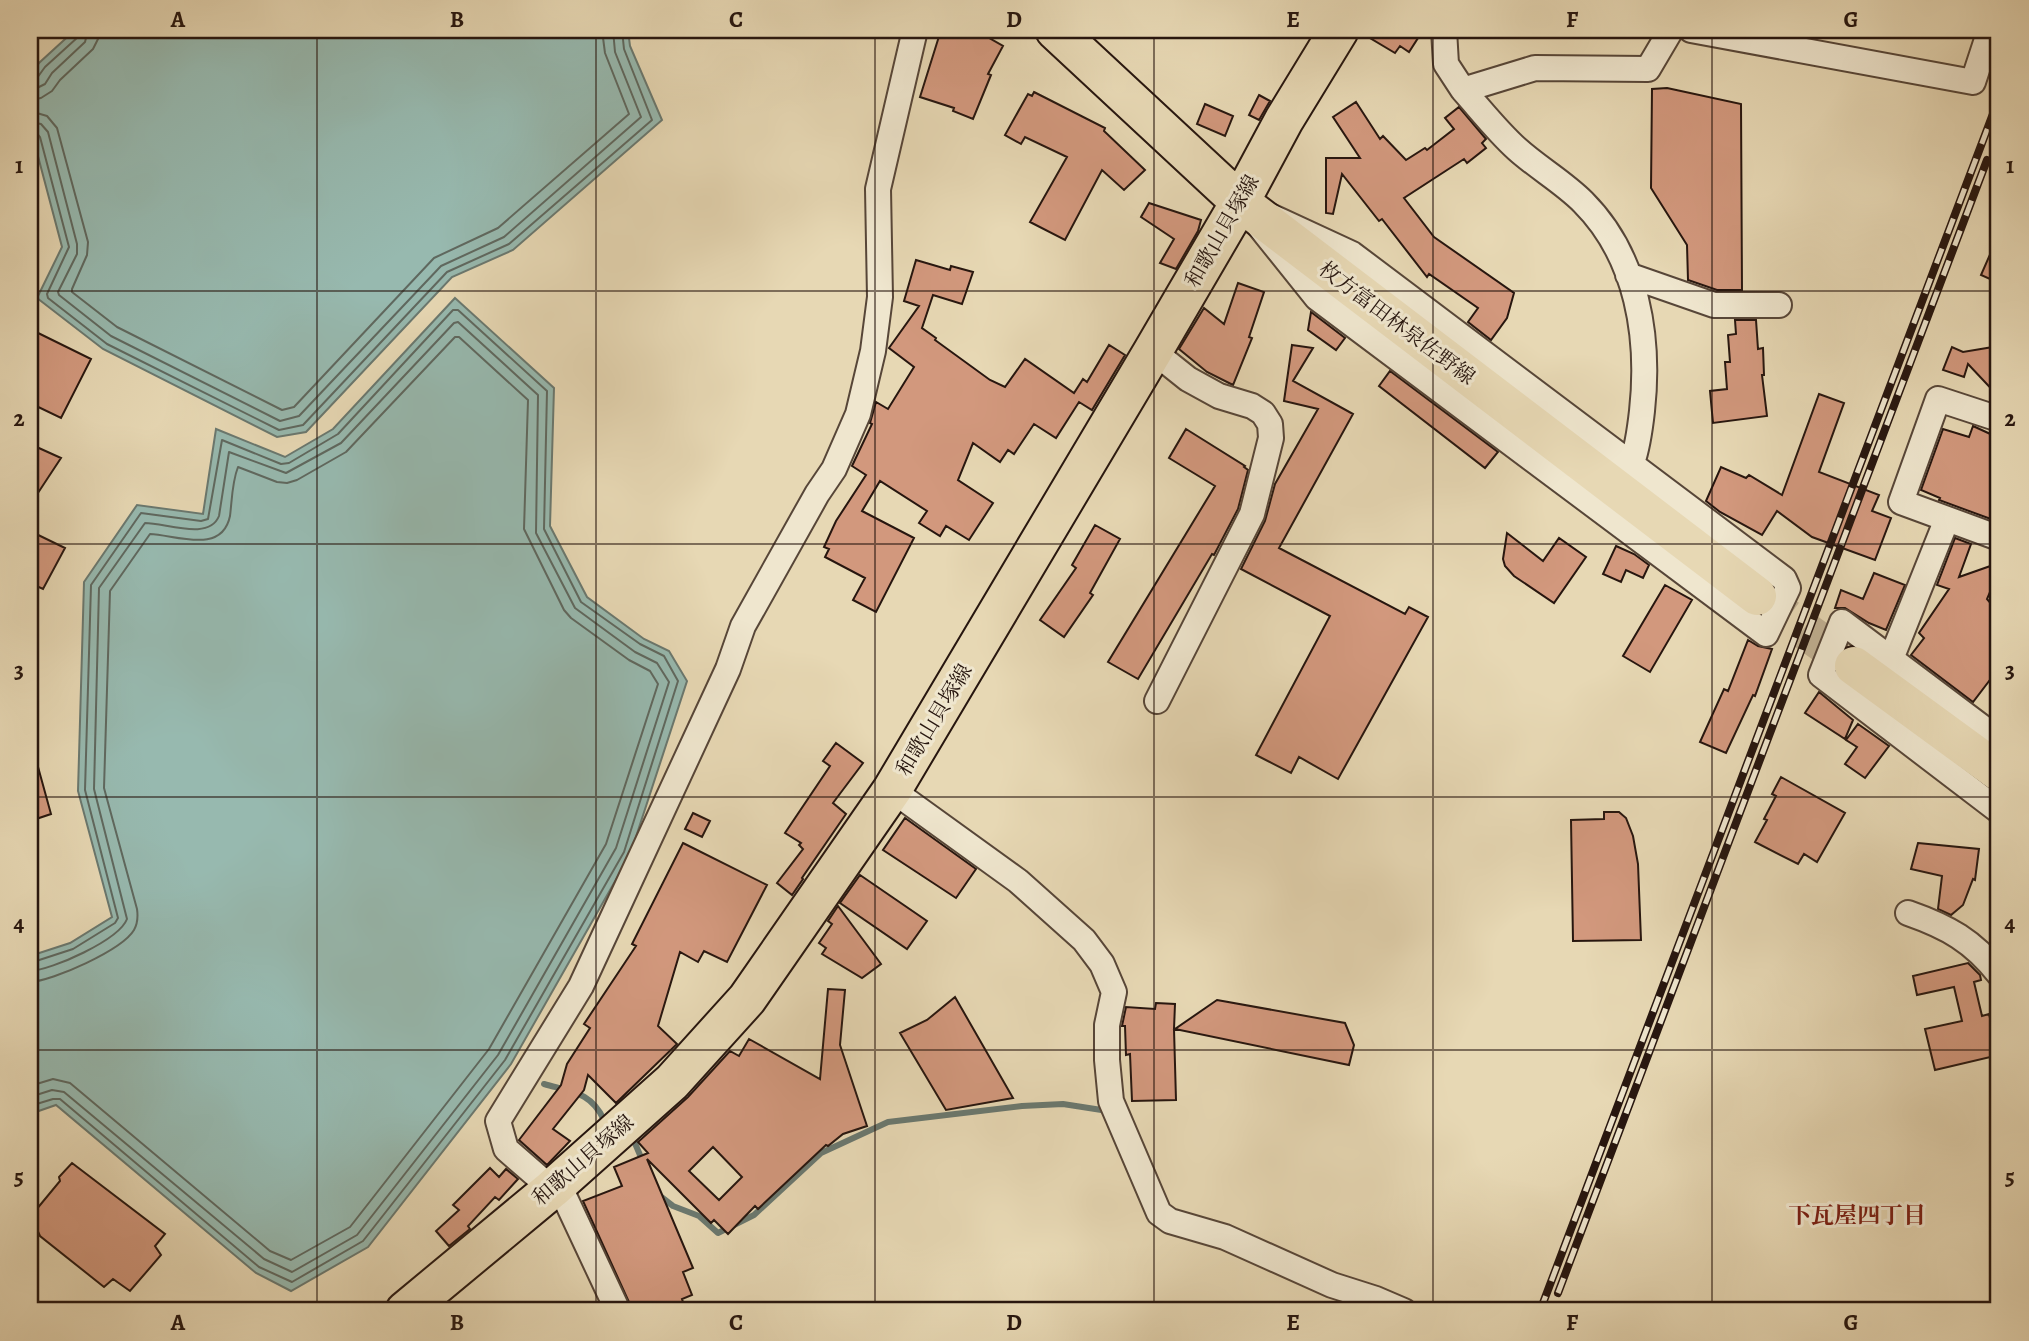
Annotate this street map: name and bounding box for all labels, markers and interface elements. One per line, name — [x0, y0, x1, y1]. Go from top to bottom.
text: A — [170, 4, 186, 35]
text: B — [450, 4, 464, 35]
text: C — [729, 4, 743, 35]
text: D — [1006, 4, 1022, 35]
text: E — [1286, 4, 1300, 35]
text: F — [1566, 4, 1579, 35]
text: G — [1843, 4, 1859, 35]
text: 1 — [15, 150, 23, 181]
text: 1 — [2006, 150, 2014, 181]
street label: 和歌山貝塚線 — [1178, 169, 1266, 293]
street label: 枚方富田林泉佐野線 — [1313, 255, 1481, 391]
text: 2 — [13, 403, 25, 434]
text: 2 — [2004, 403, 2016, 434]
text: 3 — [14, 655, 24, 686]
text: 3 — [2005, 655, 2015, 686]
street label: 和歌山貝塚線 — [890, 659, 978, 781]
text: 4 — [14, 908, 25, 939]
text: 4 — [2005, 908, 2016, 939]
street label: 和歌山貝塚線 — [526, 1108, 640, 1212]
text: 5 — [14, 1161, 24, 1192]
text: 5 — [2005, 1161, 2015, 1192]
district label: 下瓦屋四丁目 — [1788, 1200, 1926, 1231]
text: A — [170, 1307, 186, 1338]
text: B — [450, 1307, 464, 1338]
text: C — [729, 1307, 743, 1338]
text: D — [1006, 1307, 1022, 1338]
text: E — [1286, 1307, 1300, 1338]
text: F — [1566, 1307, 1579, 1338]
text: G — [1843, 1307, 1859, 1338]

